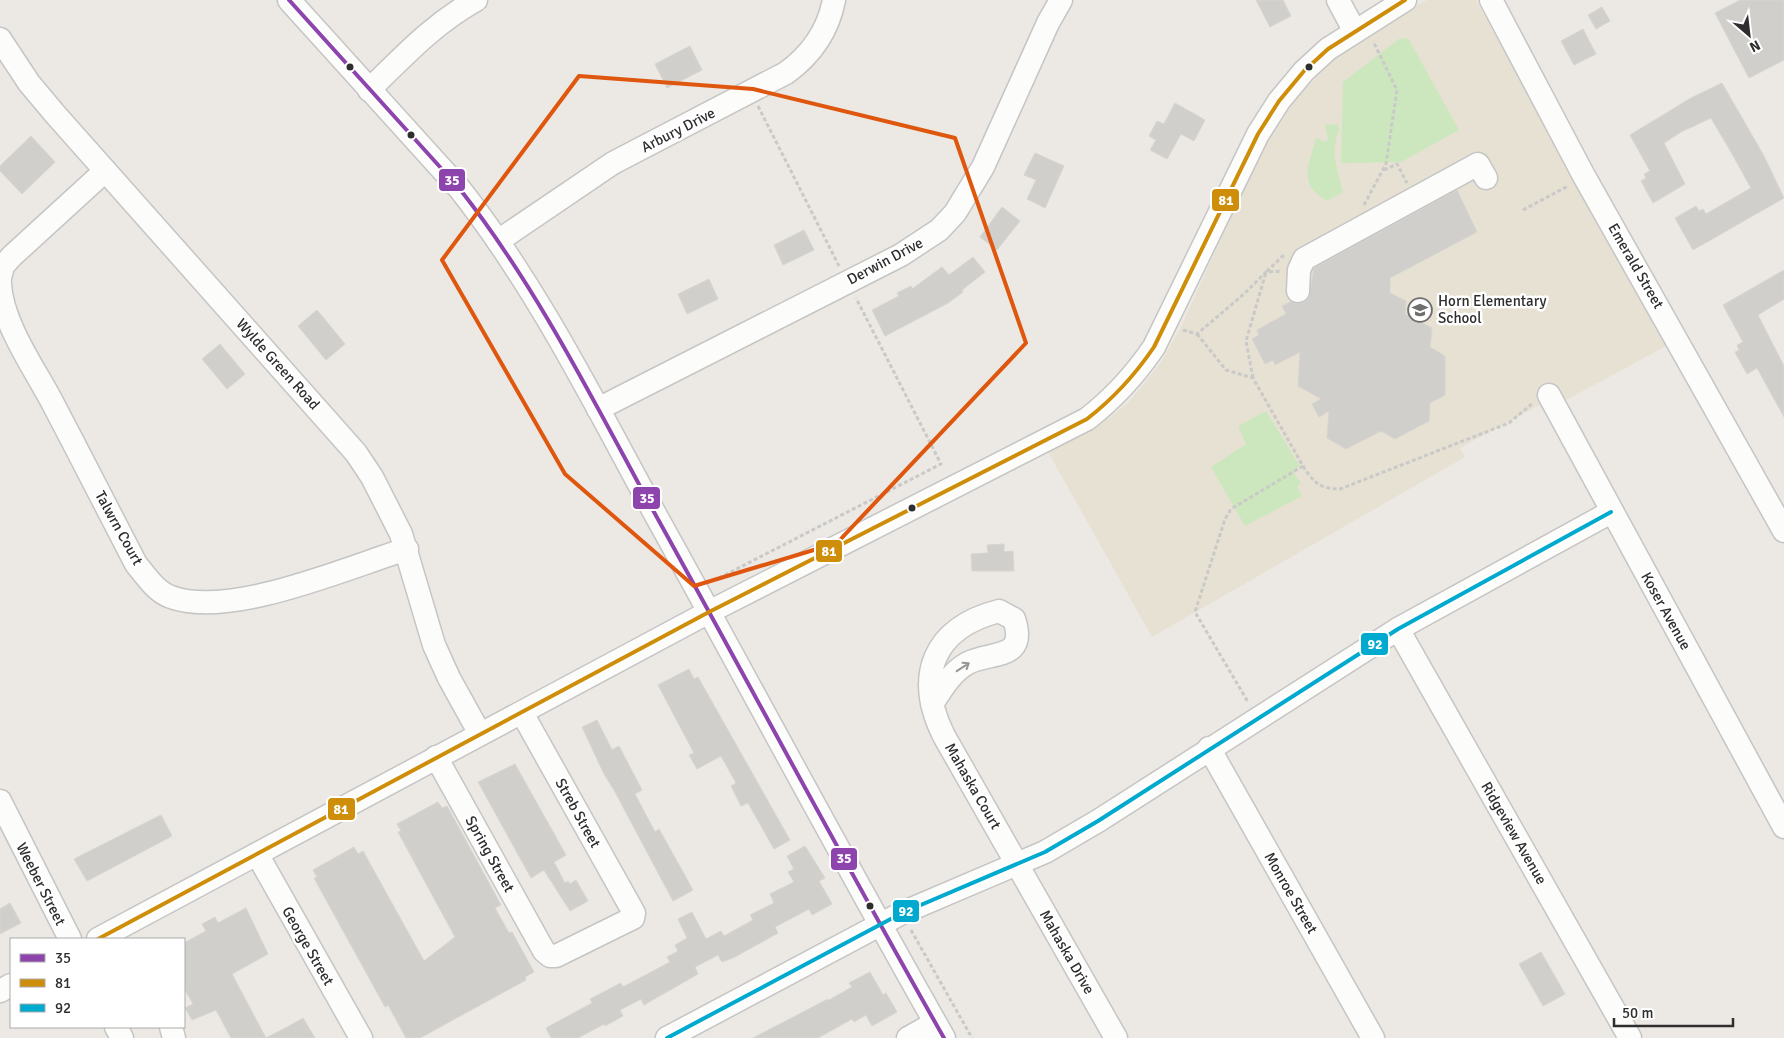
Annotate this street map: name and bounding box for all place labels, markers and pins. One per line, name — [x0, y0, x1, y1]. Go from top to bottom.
unlabelled marker — [345, 62, 355, 72]
unlabelled marker — [1304, 62, 1314, 72]
unlabelled marker — [406, 130, 416, 140]
place label: Horn Elementary School — [1438, 292, 1547, 327]
school or university icon: Horn Elementary School — [1407, 297, 1433, 323]
unlabelled marker — [907, 503, 917, 513]
unlabelled marker — [865, 901, 875, 911]

